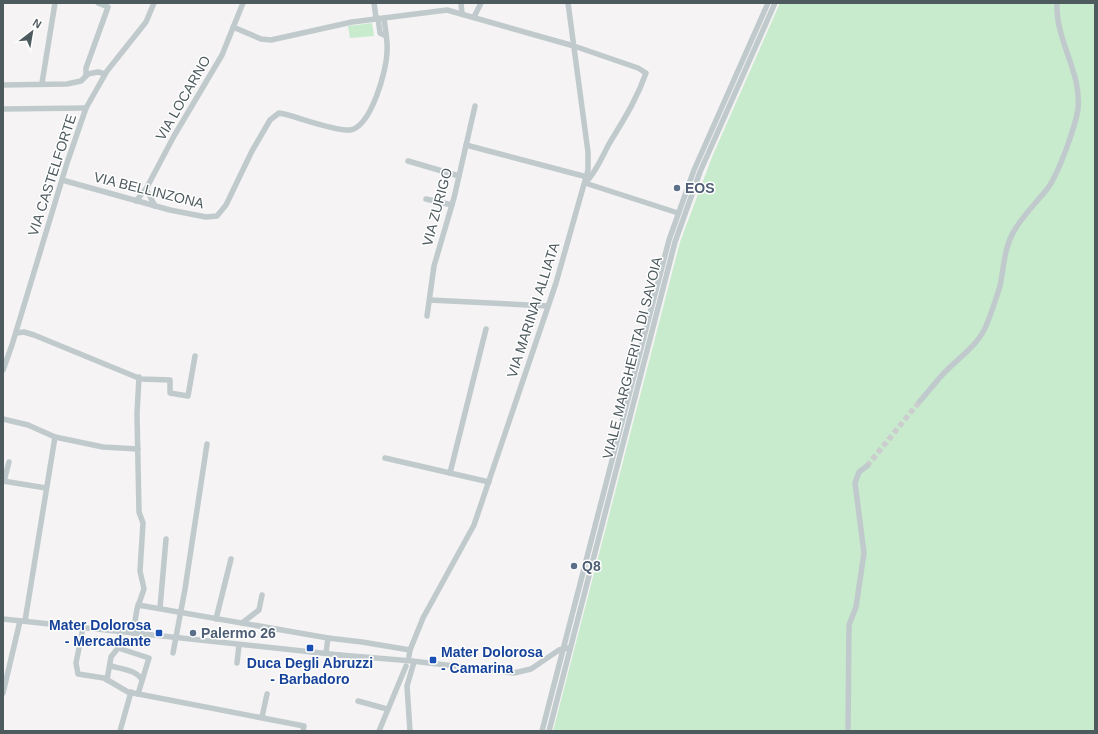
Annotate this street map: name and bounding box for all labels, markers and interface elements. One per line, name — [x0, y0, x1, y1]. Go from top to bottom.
north arrow — [12, 12, 52, 52]
text: N — [31, 16, 44, 31]
street label: VIA LOCARNO — [152, 53, 214, 143]
street label: VIA CASTELFORTE — [25, 112, 79, 238]
street label: VIA ZURIGO — [419, 166, 455, 248]
street label: VIA BELLINZONA — [92, 169, 206, 212]
place label: EOS — [685, 180, 715, 196]
marker: EOS — [672, 183, 682, 193]
street label: VIA MARINAI ALLIATA — [504, 240, 563, 380]
street label: VIALE MARGHERITA DI SAVOIA — [599, 255, 665, 461]
place label: Q8 — [582, 558, 601, 574]
marker: Q8 — [569, 561, 579, 571]
place label: Mater Dolorosa - Mercadante — [49, 617, 151, 649]
place label: Palermo 26 — [201, 625, 276, 641]
marker: Mater Dolorosa - Mercadante — [154, 628, 164, 638]
marker: Palermo 26 — [188, 628, 198, 638]
marker: Duca Degli Abruzzi - Barbadoro — [305, 643, 315, 653]
place label: Mater Dolorosa - Camarina — [441, 644, 543, 676]
place label: Duca Degli Abruzzi - Barbadoro — [247, 655, 373, 687]
marker: Mater Dolorosa - Camarina — [428, 655, 438, 665]

